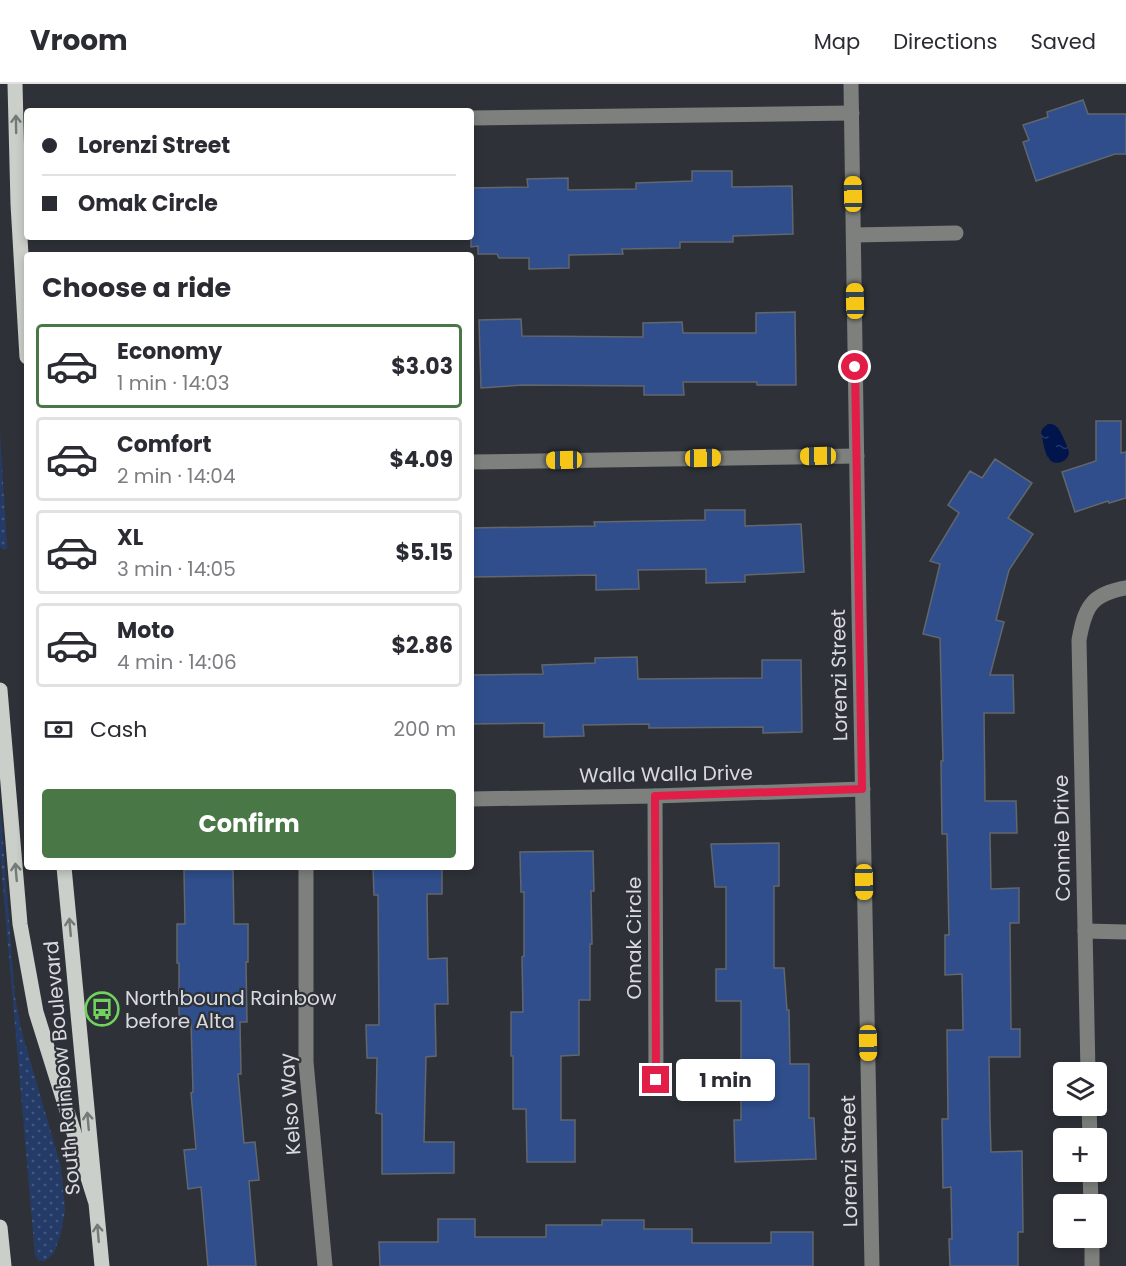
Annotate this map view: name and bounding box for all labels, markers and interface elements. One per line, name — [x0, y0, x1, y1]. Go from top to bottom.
text: Vroom — [30, 21, 128, 60]
text: Map — [814, 27, 860, 56]
text: Directions — [893, 27, 997, 56]
text: Saved — [1030, 27, 1096, 56]
one-way arrow — [10, 115, 22, 135]
text: Lorenzi Street — [78, 130, 230, 161]
car — [844, 176, 862, 212]
text: Omak Circle — [78, 188, 218, 219]
text: Choose a ride — [42, 269, 231, 306]
car — [846, 283, 864, 319]
text: Economy — [117, 336, 222, 367]
icon: car — [45, 339, 99, 393]
text: $3.03 — [391, 351, 453, 382]
route start — [841, 353, 868, 380]
text: 1 min · 14:03 — [117, 369, 230, 397]
text: Comfort — [117, 429, 211, 460]
icon: car — [45, 432, 99, 486]
text: $4.09 — [390, 444, 453, 475]
car — [800, 447, 836, 465]
car — [685, 449, 721, 467]
car — [546, 451, 582, 469]
text: 2 min · 14:04 — [117, 462, 235, 490]
text: XL — [117, 522, 143, 553]
icon: car — [45, 525, 99, 579]
text: $5.15 — [395, 537, 453, 568]
text: 3 min · 14:05 — [117, 555, 236, 583]
street label: Lorenzi Street — [824, 609, 854, 741]
text: Moto — [117, 615, 174, 646]
icon: car — [45, 618, 99, 672]
text: $2.86 — [391, 630, 453, 661]
text: 4 min · 14:06 — [117, 648, 237, 676]
icon: cash — [42, 713, 75, 746]
text: Cash — [90, 714, 147, 745]
text: 200 m — [393, 715, 456, 743]
street label: Walla Walla Drive — [579, 758, 753, 790]
street label: Connie Drive — [1047, 774, 1077, 902]
button: Confirm — [42, 789, 456, 858]
one-way arrow — [10, 862, 21, 882]
car — [855, 864, 873, 900]
street label: Omak Circle — [620, 877, 648, 999]
one-way arrow — [64, 918, 75, 938]
street label: South Rainbow Boulevard — [37, 940, 87, 1196]
place label: Northbound Rainbow before Alta — [125, 984, 337, 1035]
bus stop icon: Northbound Rainbow before Alta — [84, 991, 120, 1027]
car — [859, 1025, 877, 1061]
street label: Kelso Way — [272, 1052, 308, 1156]
callout: 1 min — [677, 1059, 776, 1101]
map controls — [1053, 1062, 1107, 1248]
button: layers — [1053, 1062, 1107, 1116]
route end — [642, 1066, 669, 1093]
text: 1 min — [699, 1066, 752, 1094]
street label: Lorenzi Street — [834, 1095, 864, 1227]
one-way arrow — [82, 1112, 93, 1132]
button: + — [1053, 1128, 1107, 1182]
button: − — [1053, 1194, 1107, 1248]
one-way arrow — [92, 1224, 103, 1244]

